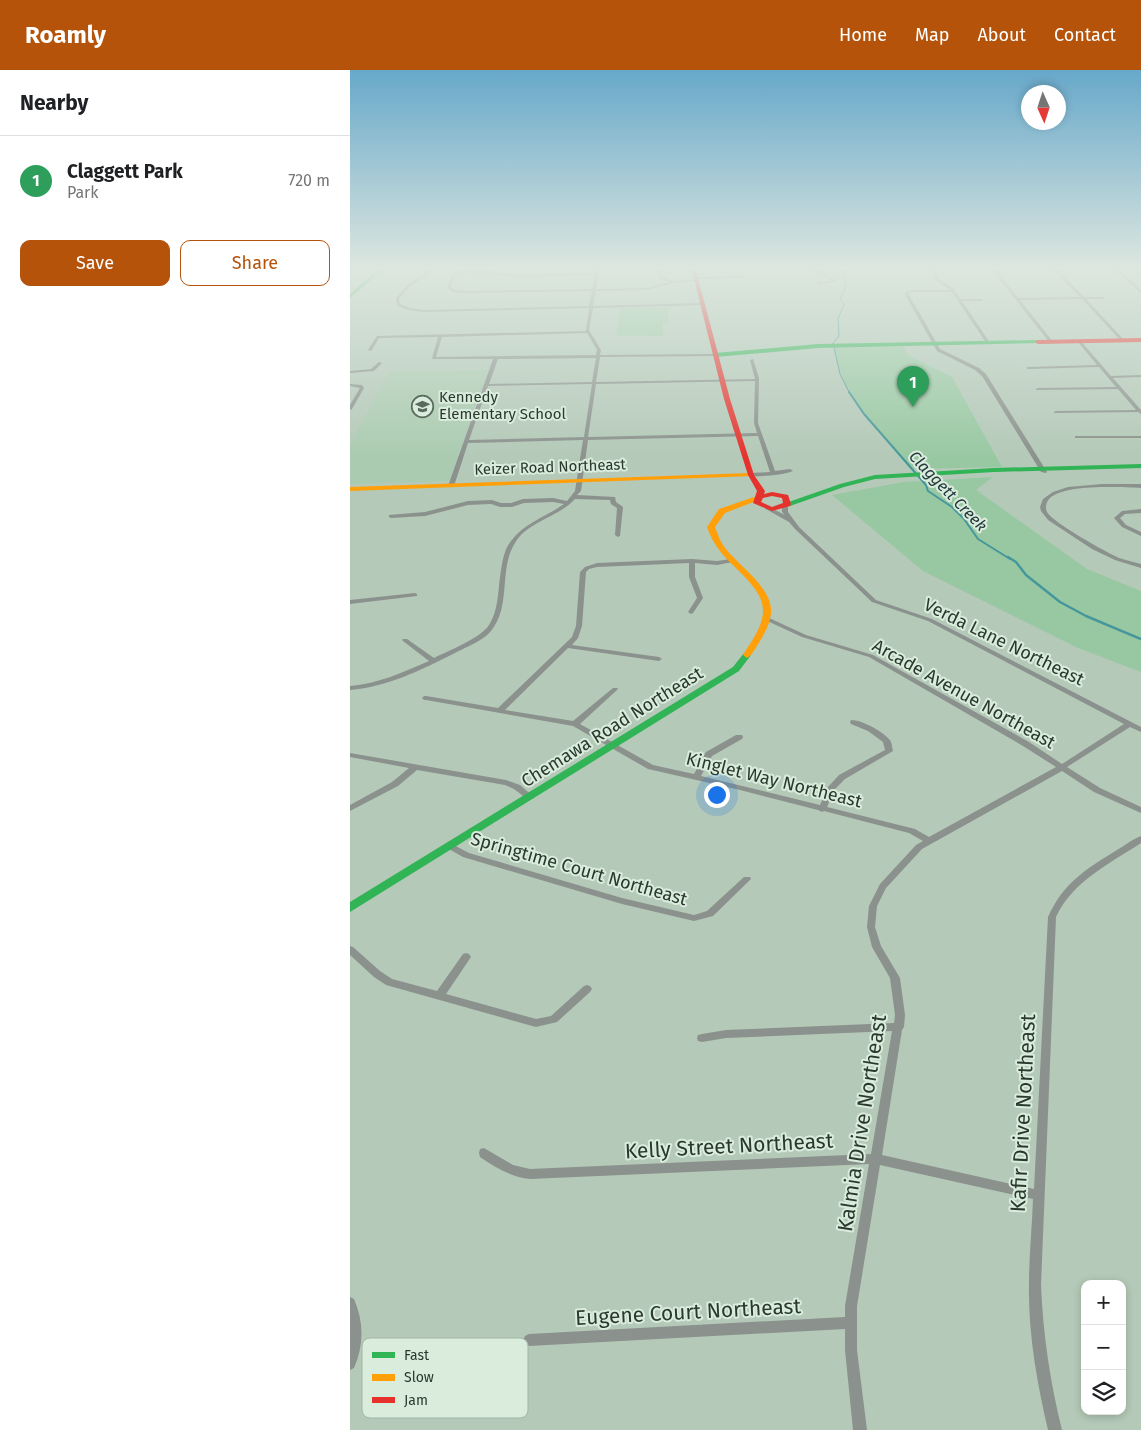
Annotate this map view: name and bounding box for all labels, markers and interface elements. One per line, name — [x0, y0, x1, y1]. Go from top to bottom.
text: Roamly — [25, 21, 106, 49]
text: Home — [839, 24, 887, 46]
text: Map — [915, 24, 949, 46]
text: About — [977, 24, 1026, 46]
text: Contact — [1054, 24, 1116, 46]
north arrow — [1021, 85, 1066, 130]
text: Nearby — [20, 90, 88, 116]
text: Claggett Park — [67, 160, 183, 183]
text: 1 — [32, 171, 40, 190]
text: 720 m — [288, 171, 330, 190]
text: Park — [67, 183, 99, 202]
button: Save — [20, 240, 170, 286]
button: Share — [180, 240, 330, 286]
pin: 1 — [897, 366, 929, 407]
place label: Kennedy Elementary School — [439, 388, 567, 423]
school or university icon: Kennedy Elementary School — [411, 394, 435, 418]
water label: Claggett Creek — [905, 447, 991, 535]
street label: Keizer Road Northeast — [474, 455, 627, 479]
street label: Verda Lane Northeast — [920, 594, 1088, 691]
street label: Arcade Avenue Northeast — [869, 635, 1060, 754]
street label: Chemawa Road Northeast — [517, 662, 707, 792]
street label: Kinglet Way Northeast — [684, 748, 865, 813]
your location — [704, 782, 730, 808]
street label: Springtime Court Northeast — [468, 828, 690, 911]
street label: Kalmia Drive Northeast — [832, 1012, 892, 1234]
street label: Kafir Drive Northeast — [1005, 1013, 1041, 1213]
street label: Kelly Street Northeast — [624, 1128, 834, 1164]
map controls — [1081, 1280, 1126, 1415]
button: + — [1081, 1280, 1126, 1325]
street label: Eugene Court Northeast — [574, 1293, 802, 1331]
button: − — [1081, 1325, 1126, 1370]
legend — [362, 1338, 528, 1418]
text: Fast — [404, 1347, 430, 1364]
text: Slow — [404, 1369, 434, 1386]
button: layers — [1081, 1370, 1126, 1415]
text: Jam — [404, 1392, 428, 1409]

